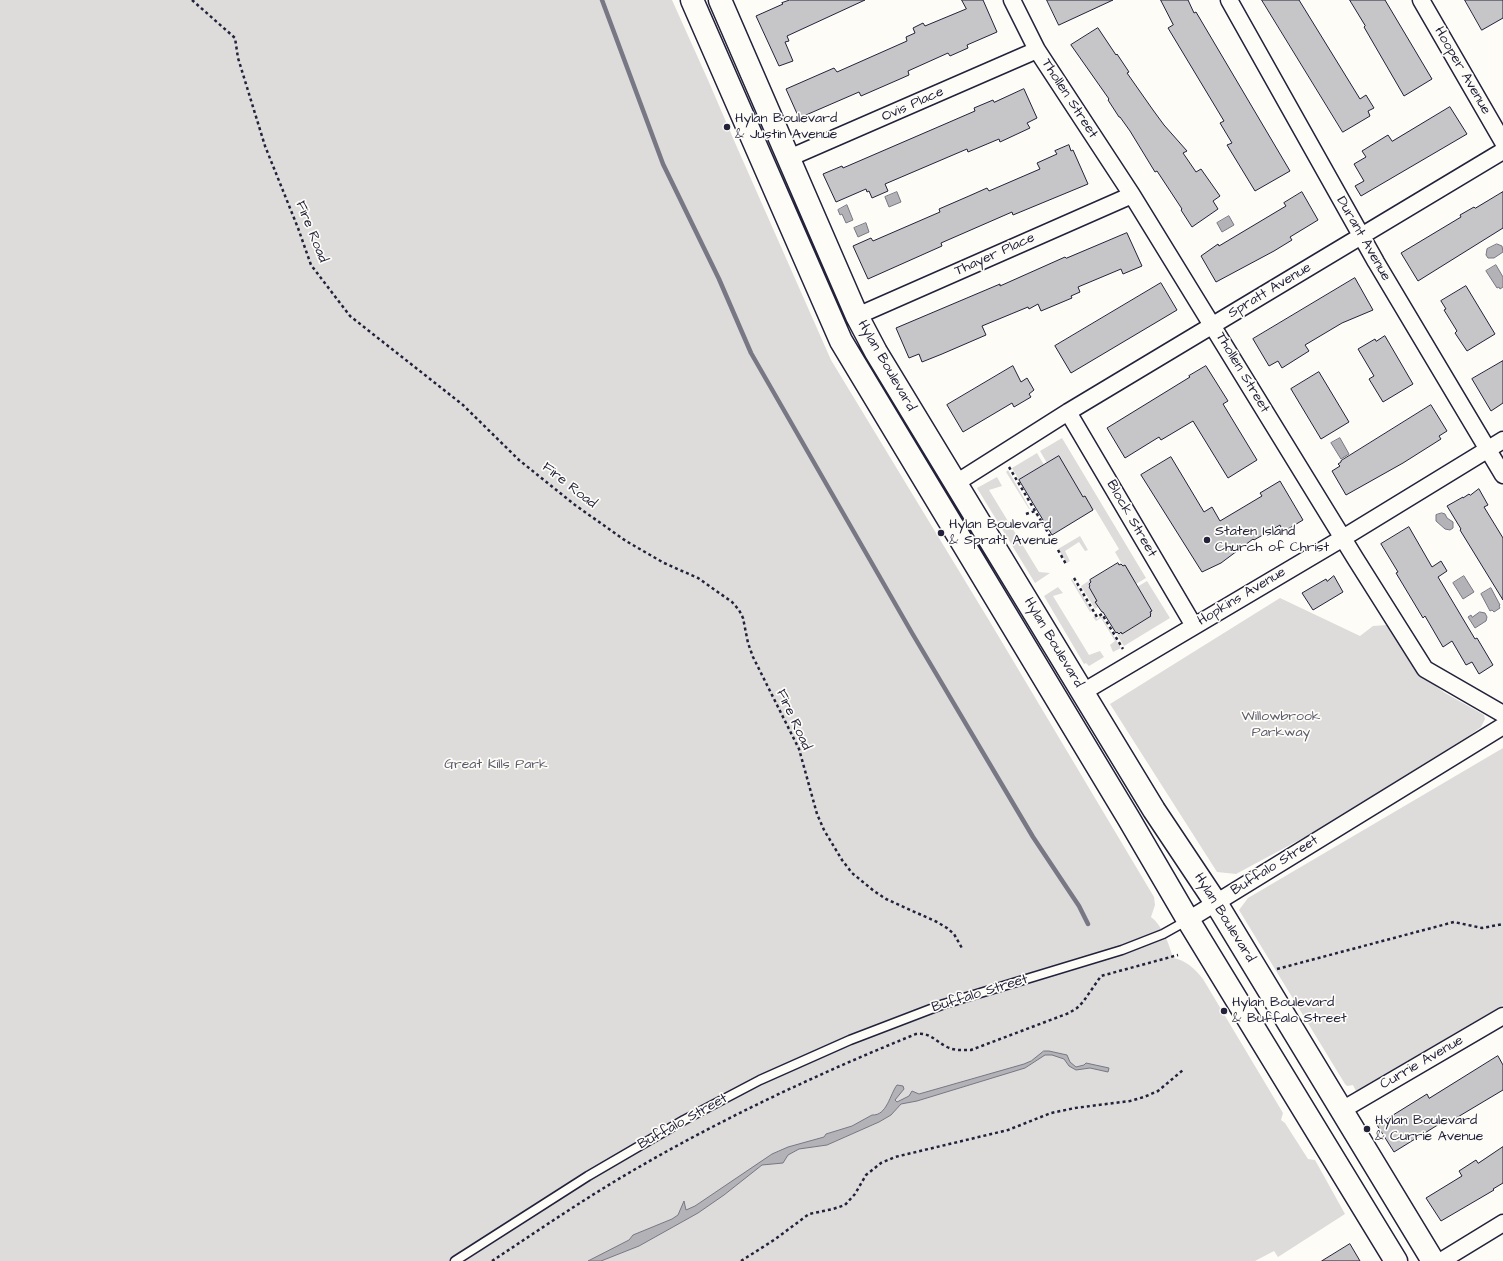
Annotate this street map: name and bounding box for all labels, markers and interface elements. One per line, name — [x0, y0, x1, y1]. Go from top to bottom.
street label: Hooper Avenue — [1430, 24, 1494, 118]
street label: Thollen Street — [1037, 56, 1101, 142]
street label: Ovis Place — [879, 84, 947, 126]
place label: Hylan Boulevard & Justin Avenue — [735, 111, 837, 144]
marker: Hylan Boulevard & Justin Avenue — [722, 122, 732, 132]
street label: Durant Avenue — [1332, 194, 1394, 284]
street label: Fire Road — [291, 199, 331, 265]
street label: Thayer Place — [952, 230, 1038, 280]
street label: Spratt Avenue — [1225, 260, 1315, 322]
street label: Hylan Boulevard — [853, 318, 919, 414]
street label: Thollen Street — [1211, 330, 1273, 416]
street label: Fire Road — [538, 459, 600, 513]
street label: Block Street — [1102, 477, 1160, 561]
place label: Hylan Boulevard & Spratt Avenue — [949, 517, 1058, 550]
place label: Staten Island Church of Christ — [1215, 524, 1329, 556]
marker: Hylan Boulevard & Spratt Avenue — [936, 528, 946, 538]
marker: Staten Island Church of Christ — [1202, 535, 1212, 545]
street label: Hopkins Avenue — [1195, 564, 1289, 630]
street label: Hylan Boulevard — [1020, 595, 1086, 691]
street label: Fire Road — [772, 687, 814, 753]
park label: Willowbrook Parkway — [1242, 709, 1320, 742]
park label: Great Kills Park — [444, 757, 548, 773]
street label: Buffalo Street — [1228, 832, 1322, 900]
street label: Hylan Boulevard — [1190, 870, 1258, 966]
street label: Buffalo Street — [930, 971, 1030, 1017]
place label: Hylan Boulevard & Buffalo Street — [1232, 995, 1347, 1028]
marker: Hylan Boulevard & Buffalo Street — [1219, 1006, 1229, 1016]
street label: Currie Avenue — [1377, 1032, 1467, 1094]
street label: Buffalo Street — [635, 1090, 731, 1154]
place label: Hylan Boulevard & Currie Avenue — [1375, 1113, 1483, 1146]
marker: Hylan Boulevard & Currie Avenue — [1362, 1124, 1372, 1134]

